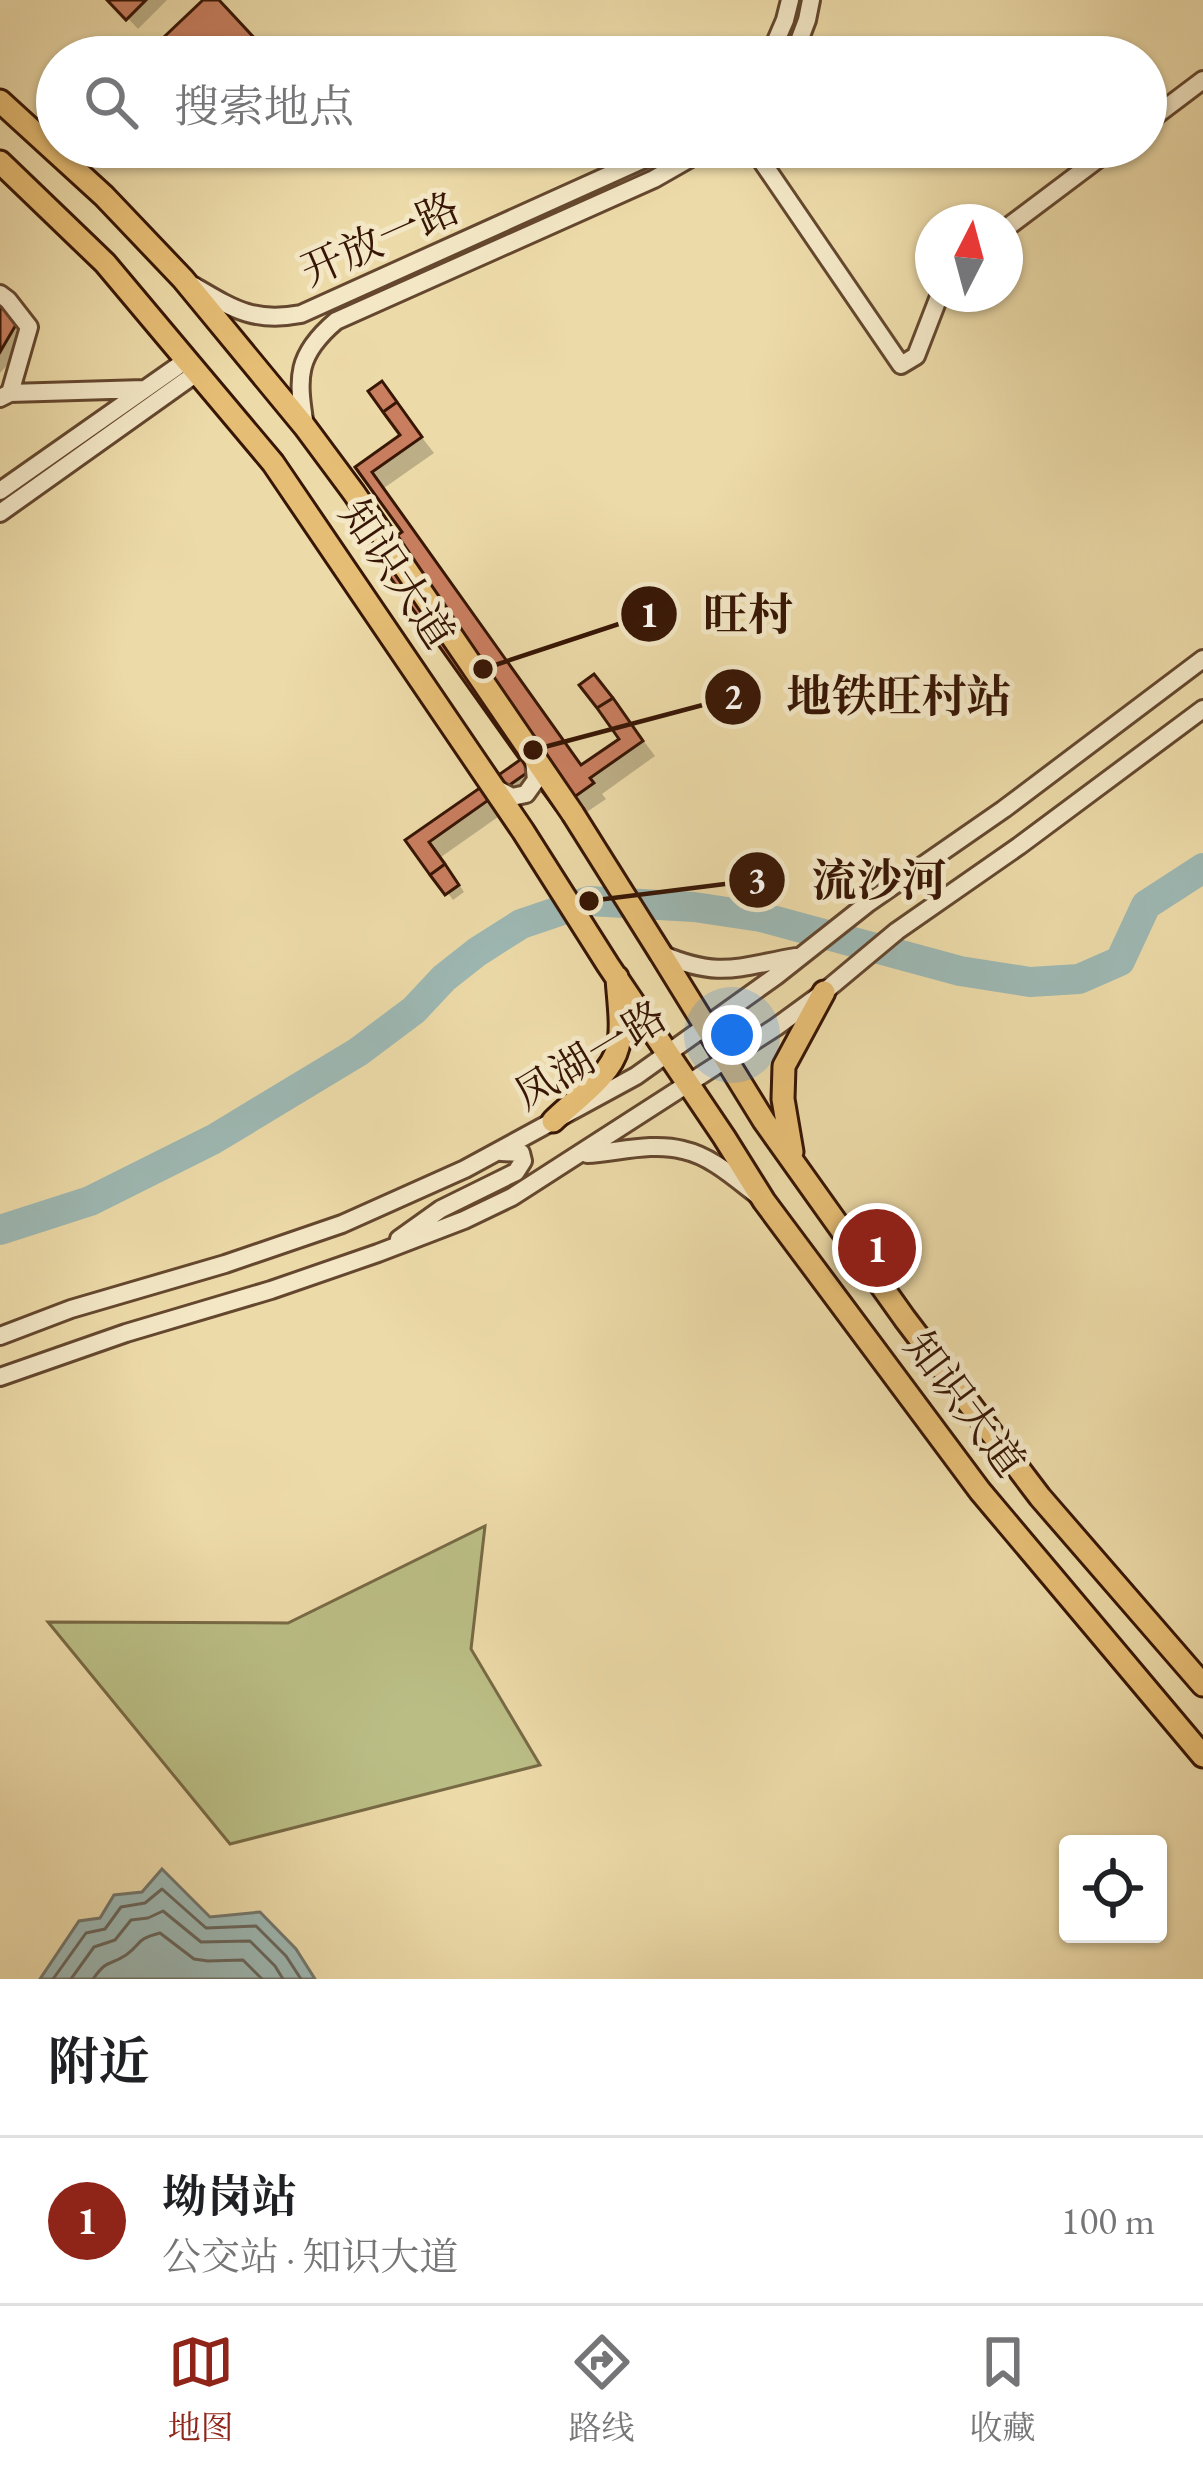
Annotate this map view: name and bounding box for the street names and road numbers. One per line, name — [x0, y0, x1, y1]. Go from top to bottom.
street label: 开放一路 — [292, 180, 468, 298]
street label: 知识大道 — [327, 489, 467, 659]
street label: 凤湖一路 — [504, 988, 676, 1122]
street label: 知识大道 — [892, 1320, 1038, 1488]

